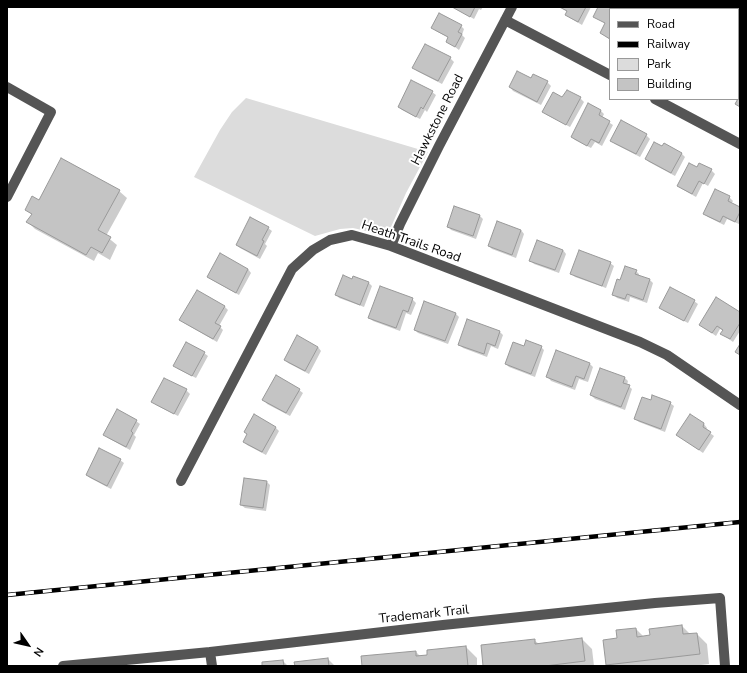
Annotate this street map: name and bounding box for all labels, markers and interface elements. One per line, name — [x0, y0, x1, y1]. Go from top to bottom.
legend — [609, 8, 739, 100]
text: Road — [647, 16, 675, 32]
text: Railway — [647, 36, 690, 52]
text: Park — [647, 56, 671, 72]
street label: Hawkstone Road — [408, 72, 468, 168]
text: Building — [647, 76, 692, 92]
street label: Heath Trails Road — [359, 218, 463, 266]
street label: Trademark Trail — [378, 603, 470, 627]
north arrow — [8, 625, 48, 665]
text: N — [30, 644, 47, 660]

